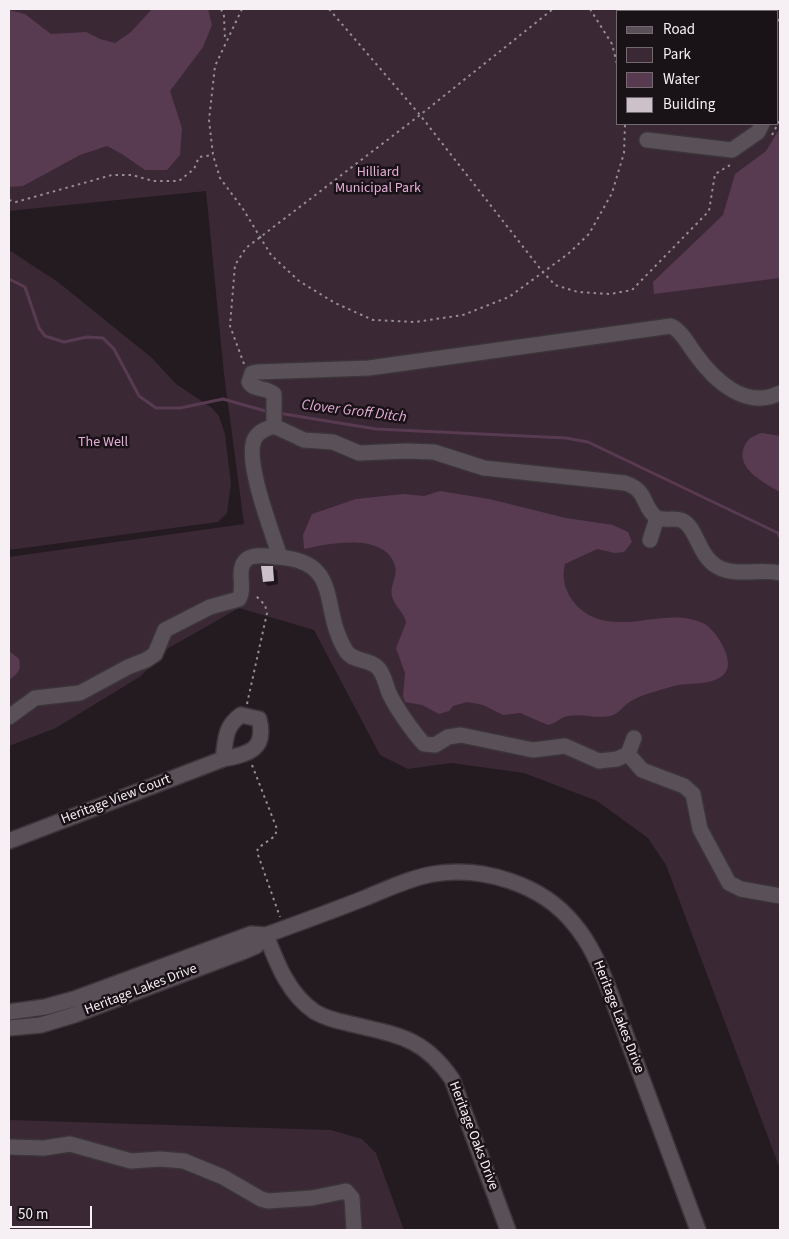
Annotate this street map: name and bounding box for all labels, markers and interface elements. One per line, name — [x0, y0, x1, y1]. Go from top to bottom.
legend — [616, 10, 779, 125]
text: Road — [663, 19, 695, 40]
text: Park — [663, 44, 691, 65]
text: Water — [663, 69, 699, 90]
text: Building — [663, 94, 715, 115]
park label: Hilliard Municipal Park — [335, 165, 421, 198]
water label: Clover Groff Ditch — [300, 397, 408, 427]
park label: The Well — [78, 435, 128, 451]
street label: Heritage View Court — [59, 771, 173, 829]
street label: Heritage Lakes Drive — [589, 958, 647, 1076]
street label: Heritage Lakes Drive — [82, 961, 200, 1019]
street label: Heritage Oaks Drive — [445, 1079, 501, 1193]
scale bar — [12, 1196, 95, 1228]
text: 50 m — [18, 1204, 48, 1225]

